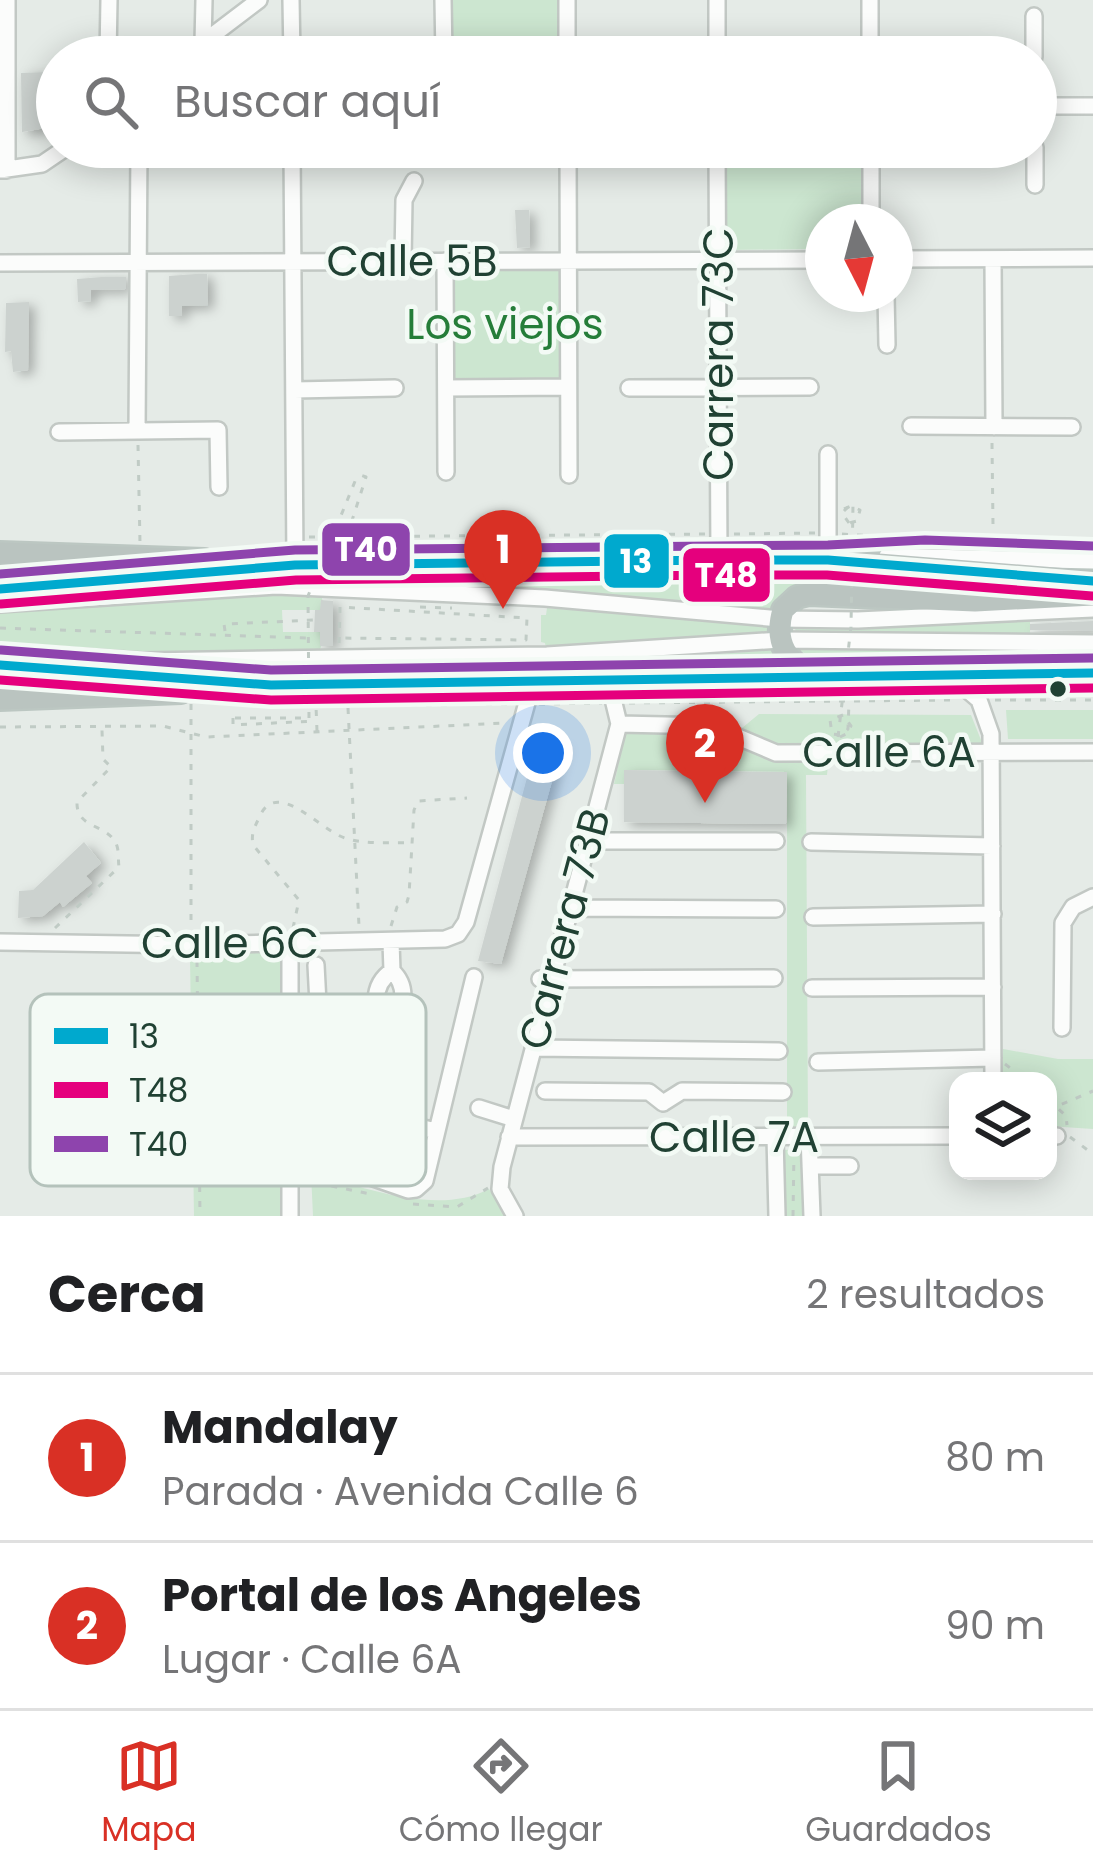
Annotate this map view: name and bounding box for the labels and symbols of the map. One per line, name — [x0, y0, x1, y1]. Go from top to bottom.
north arrow — [805, 204, 913, 312]
street label: Carrera 73C — [689, 227, 748, 481]
street label: Calle 5B — [327, 232, 497, 291]
park label: Los viejos — [406, 295, 604, 354]
pin: 1 — [464, 510, 542, 609]
line badge: T40 — [320, 521, 412, 578]
text: T40 — [334, 526, 398, 573]
line badge: 13 — [602, 532, 671, 590]
text: 13 — [620, 538, 652, 585]
line badge: T48 — [681, 546, 772, 604]
text: T48 — [694, 552, 758, 599]
unlabelled marker — [1047, 678, 1069, 700]
pin: 2 — [666, 704, 744, 803]
your location — [513, 723, 573, 783]
street label: Calle 6A — [802, 723, 976, 782]
street label: Carrera 73B — [504, 802, 625, 1056]
street label: Calle 6C — [141, 914, 319, 973]
legend — [30, 994, 426, 1186]
text: 13 — [129, 1013, 159, 1060]
text: T48 — [129, 1067, 188, 1114]
street label: Calle 7A — [649, 1108, 819, 1167]
text: T40 — [129, 1121, 188, 1168]

